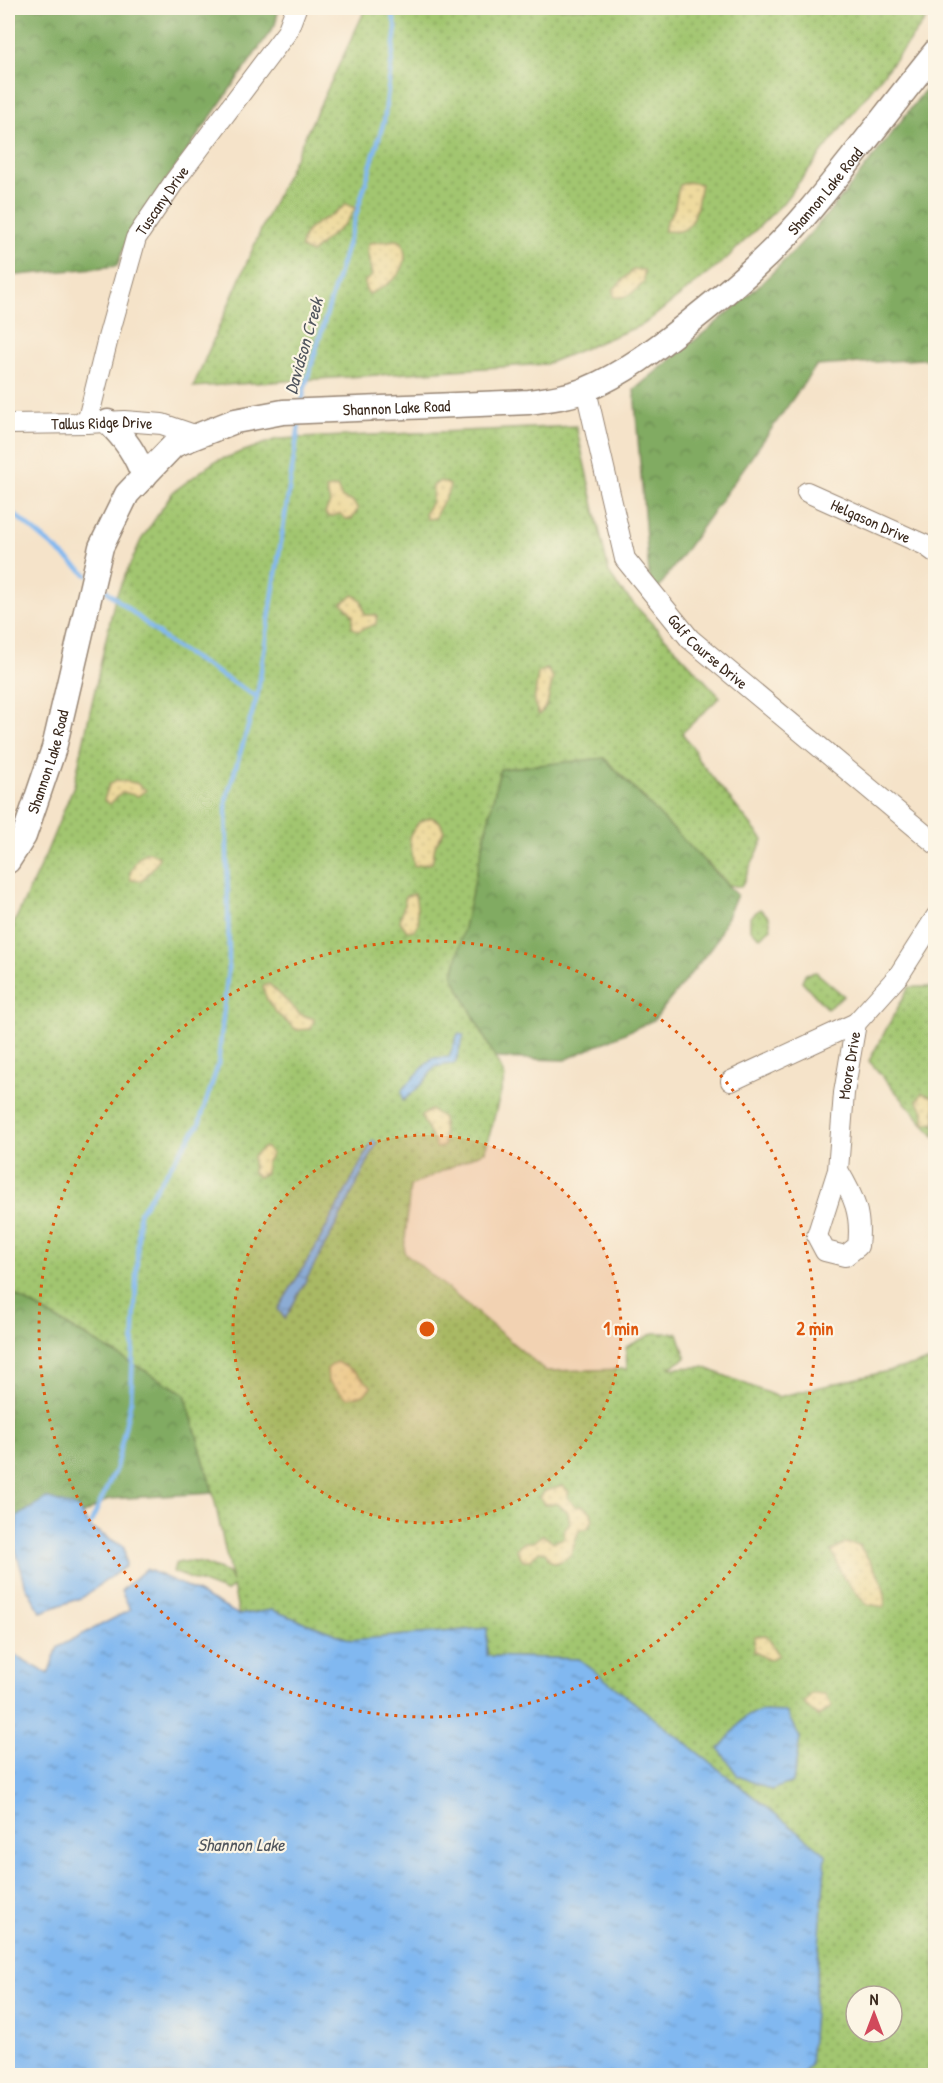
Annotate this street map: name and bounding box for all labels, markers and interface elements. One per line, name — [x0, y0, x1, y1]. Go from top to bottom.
street label: Shannon Lake Road — [782, 143, 867, 240]
street label: Tuscany Drive — [130, 160, 194, 240]
water label: Davidson Creek — [278, 293, 330, 397]
street label: Shannon Lake Road — [342, 394, 451, 421]
street label: Tallus Ridge Drive — [51, 410, 154, 434]
street label: Helgason Drive — [827, 493, 915, 548]
street label: Golf Course Drive — [663, 609, 753, 694]
street label: Shannon Lake Road — [22, 707, 74, 816]
street label: Moore Drive — [833, 1029, 865, 1100]
text: 1 min — [603, 1316, 639, 1341]
text: 2 min — [797, 1316, 833, 1341]
centre of rings — [417, 1319, 437, 1339]
water label: Shannon Lake — [197, 1832, 285, 1857]
north arrow — [844, 1984, 904, 2044]
text: N — [870, 1988, 879, 2010]

